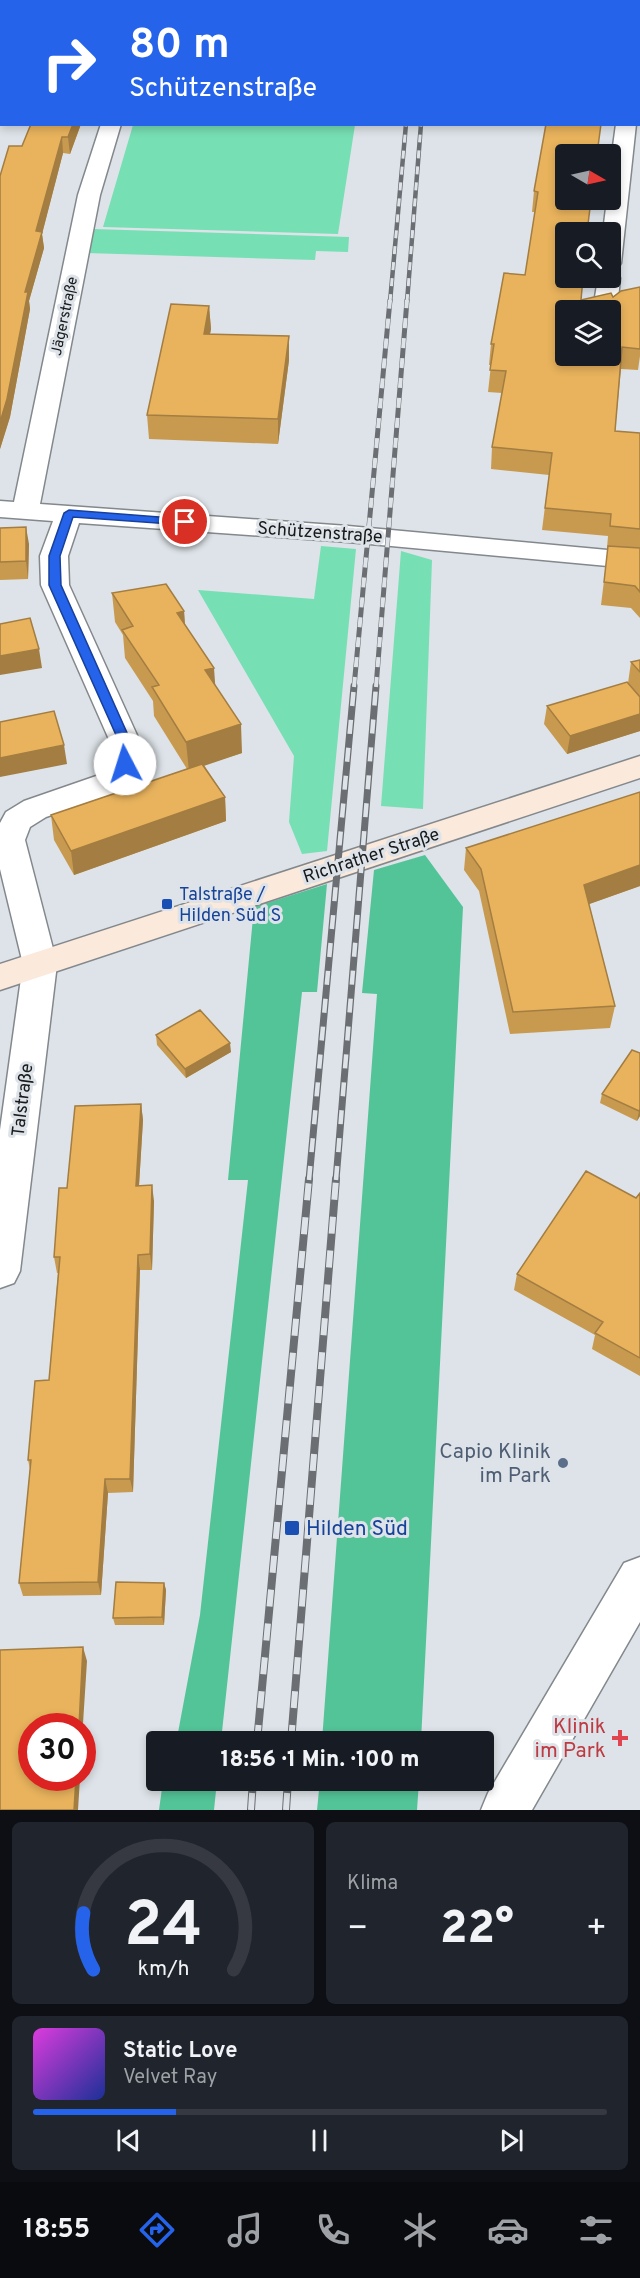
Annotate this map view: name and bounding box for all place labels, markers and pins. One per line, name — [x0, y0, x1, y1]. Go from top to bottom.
pin — [159, 496, 210, 547]
place label: Talstraße / Hilden Süd S — [179, 884, 281, 928]
marker: Talstraße / Hilden Süd S — [160, 897, 174, 911]
place label: Capio Klinik im Park — [439, 1439, 551, 1490]
marker: Capio Klinik im Park — [556, 1456, 570, 1470]
place label: Hilden Süd — [306, 1516, 408, 1543]
marker: Hilden Süd — [283, 1519, 301, 1537]
place label: Klinik im Park — [535, 1714, 606, 1765]
marker: Klinik im Park — [611, 1729, 629, 1747]

